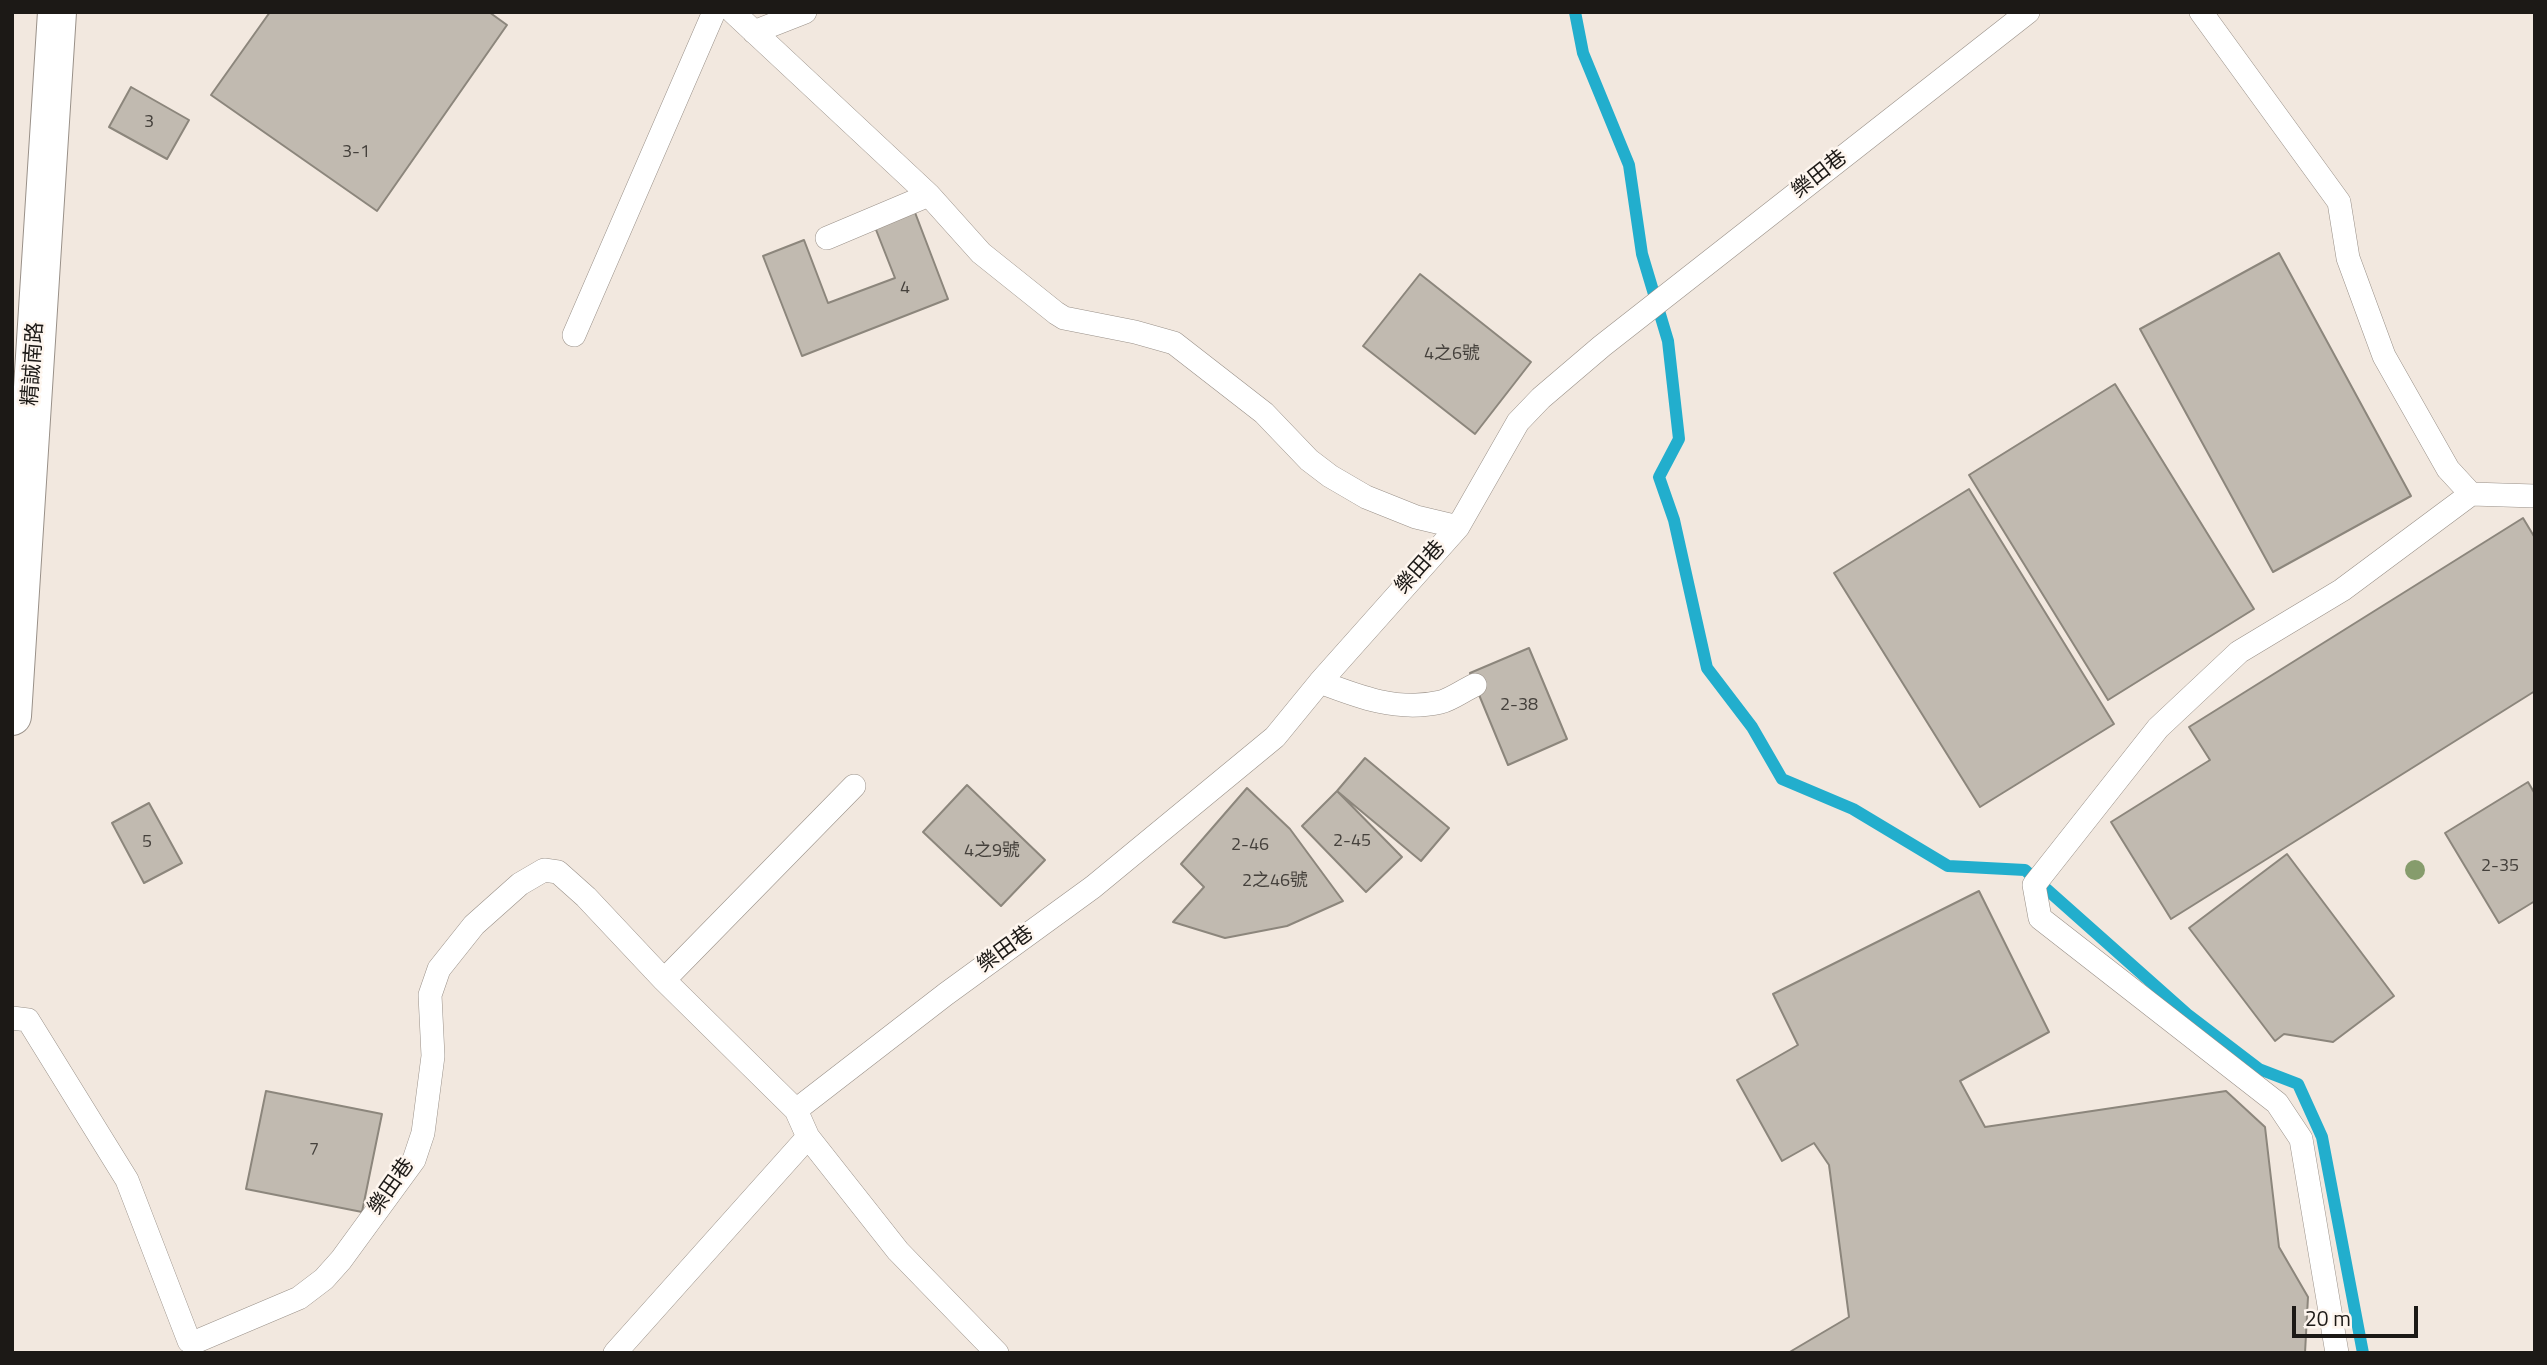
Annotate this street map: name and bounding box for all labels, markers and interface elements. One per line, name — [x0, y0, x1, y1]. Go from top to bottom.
house number: 3 — [144, 112, 154, 134]
house number: 3-1 — [342, 142, 370, 164]
street label: 樂田巷 — [1787, 146, 1853, 204]
house number: 4 — [900, 278, 910, 300]
street label: 精誠南路 — [19, 321, 49, 407]
house number: 4之6號 — [1424, 344, 1480, 366]
street label: 樂田巷 — [1391, 536, 1451, 600]
house number: 2-38 — [1500, 695, 1538, 717]
house number: 2-45 — [1333, 831, 1371, 853]
house number: 5 — [142, 832, 152, 854]
house number: 2-46 — [1231, 835, 1269, 857]
house number: 4之9號 — [964, 841, 1020, 863]
house number: 2-35 — [2481, 856, 2519, 878]
house number: 2之46號 — [1242, 871, 1308, 893]
street label: 樂田巷 — [973, 921, 1039, 979]
house number: 7 — [309, 1140, 319, 1162]
street label: 樂田巷 — [364, 1154, 420, 1220]
scale bar — [2295, 1292, 2421, 1336]
text: 20 m — [2305, 1302, 2351, 1334]

